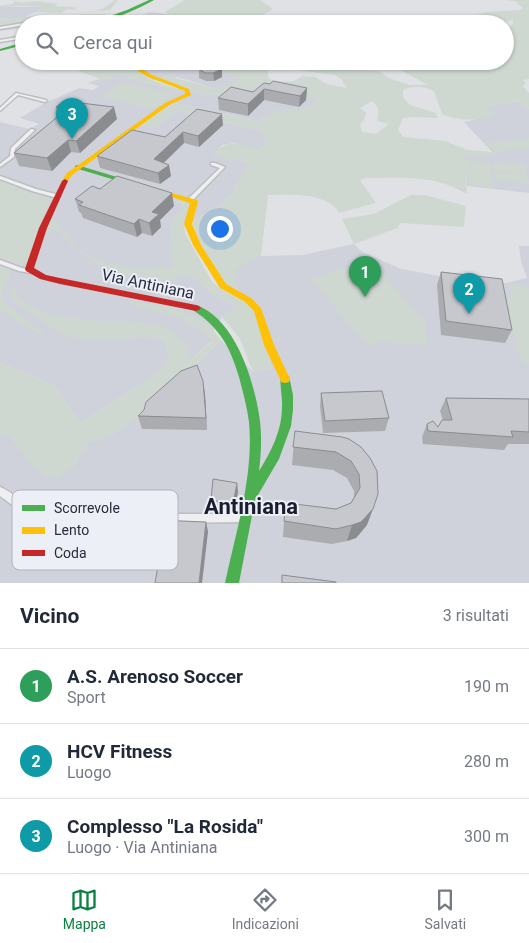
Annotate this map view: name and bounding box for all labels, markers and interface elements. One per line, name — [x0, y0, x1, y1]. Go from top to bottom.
search box — [15, 15, 514, 70]
icon: search — [33, 29, 61, 57]
text: Cerca qui — [73, 31, 153, 54]
pin: 3 — [56, 98, 88, 139]
your location — [207, 216, 233, 242]
pin: 1 — [349, 256, 381, 297]
street label: Via Antiniana — [100, 265, 196, 303]
pin: 2 — [453, 273, 485, 314]
legend — [12, 490, 178, 570]
district label: Antiniana — [204, 494, 298, 519]
text: Scorrevole — [54, 500, 120, 516]
text: Lento — [54, 522, 89, 538]
text: Coda — [54, 545, 87, 561]
text: Vicino — [20, 604, 79, 628]
text: 3 risultati — [443, 606, 509, 625]
text: A.S. Arenoso Soccer — [67, 665, 243, 688]
text: 1 — [31, 677, 41, 696]
text: 190 m — [464, 677, 509, 696]
text: Sport — [67, 688, 106, 707]
text: HCV Fitness — [67, 740, 172, 763]
text: 2 — [31, 752, 41, 771]
text: 280 m — [464, 752, 509, 771]
text: Luogo — [67, 763, 111, 782]
text: Complesso "La Rosida" — [67, 815, 263, 838]
text: 3 — [31, 827, 41, 846]
text: 300 m — [464, 827, 509, 846]
text: Luogo · Via Antiniana — [67, 838, 218, 857]
tab: Mappa — [63, 886, 106, 932]
tab: Indicazioni — [232, 886, 299, 932]
tab: Salvati — [425, 886, 466, 932]

